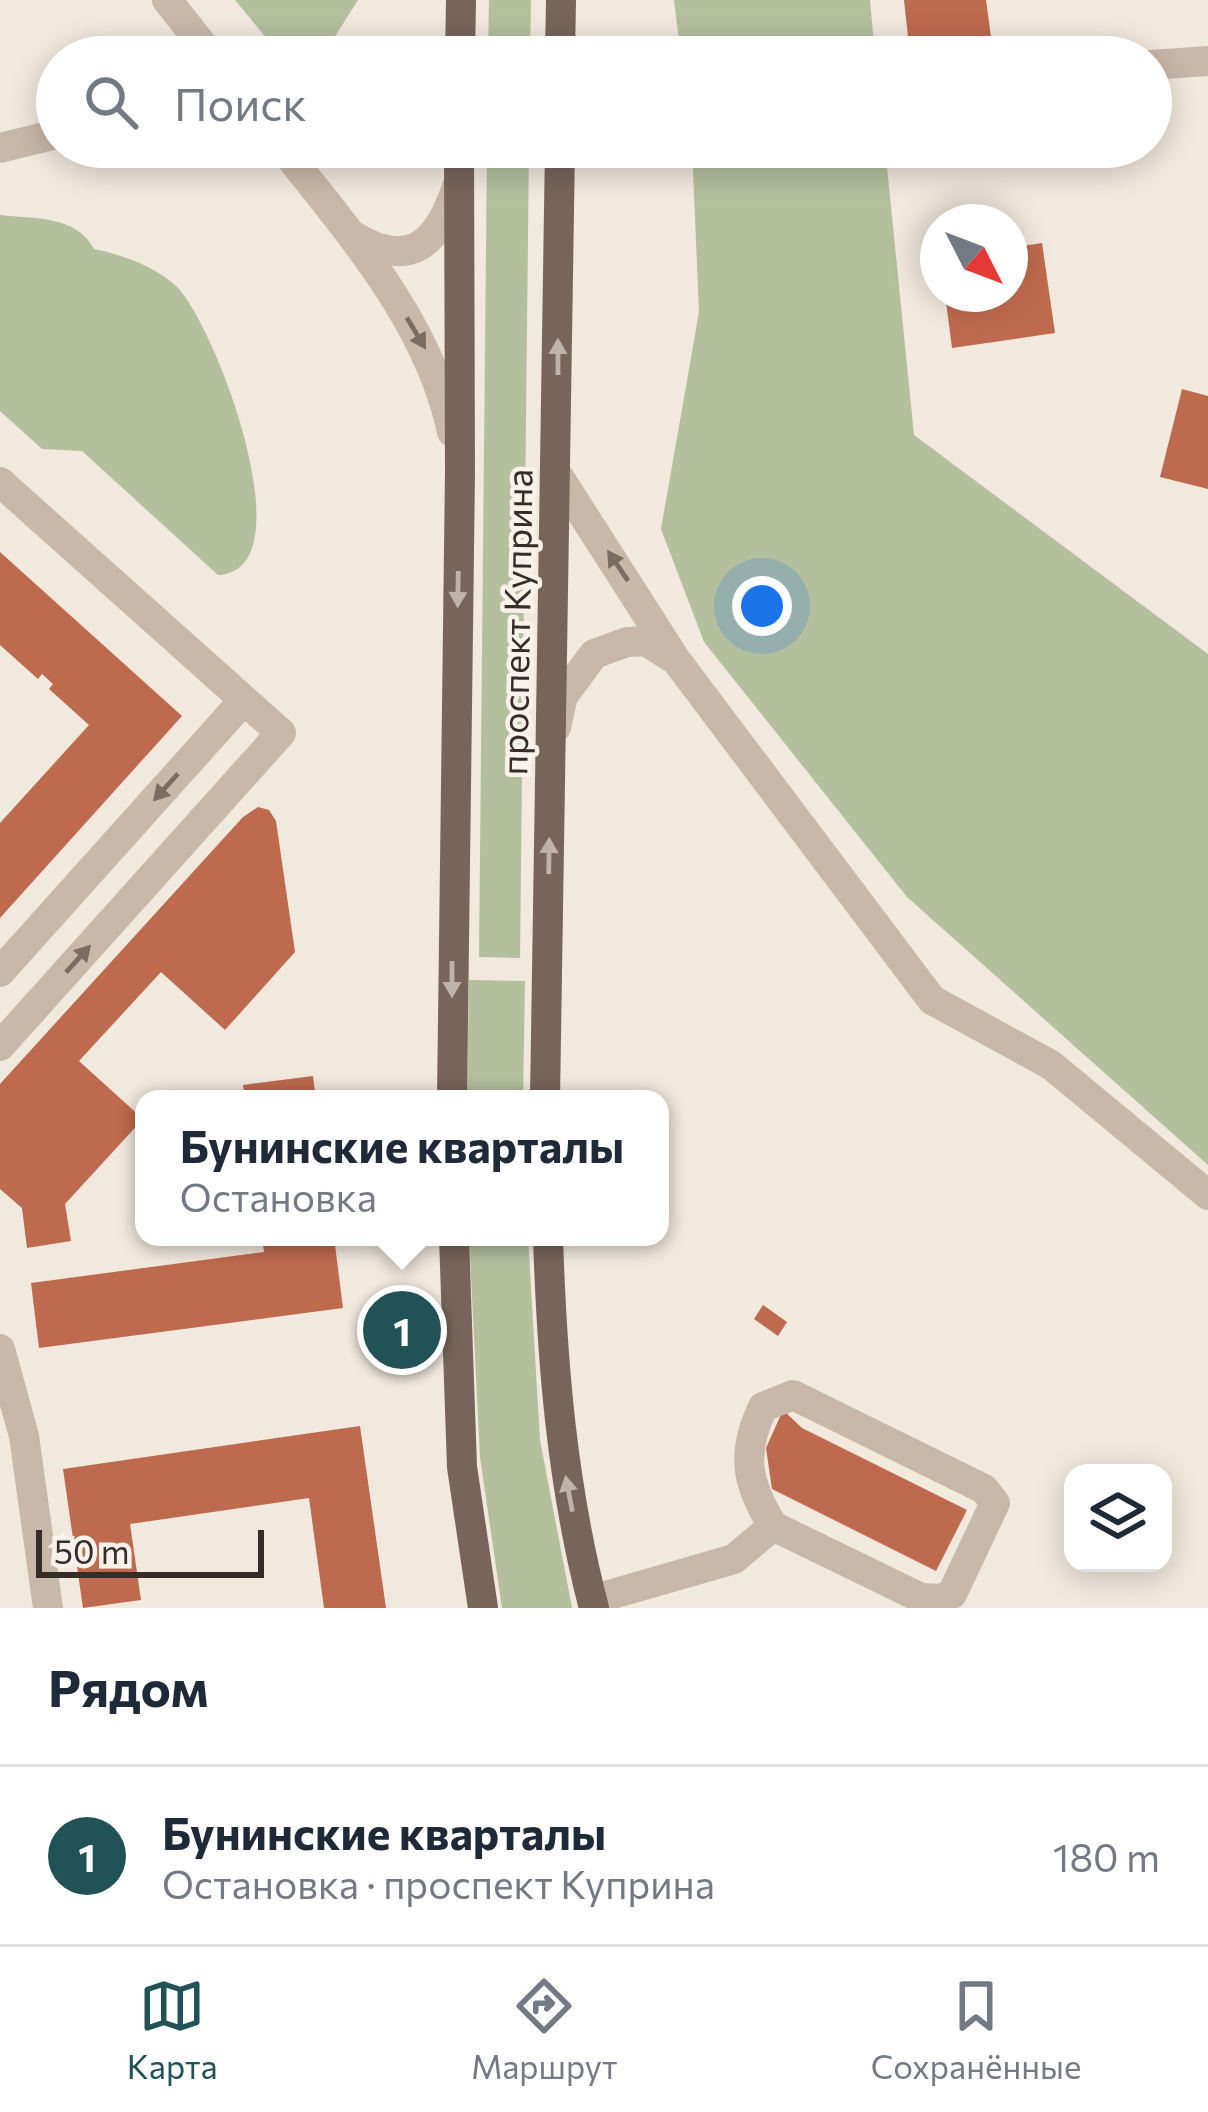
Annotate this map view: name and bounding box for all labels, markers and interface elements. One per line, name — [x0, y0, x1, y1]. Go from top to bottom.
search box — [36, 36, 1172, 168]
icon: search — [78, 69, 144, 135]
text: Поиск — [174, 75, 307, 130]
north arrow — [920, 204, 1028, 312]
one-way arrow — [404, 316, 425, 350]
one-way arrow — [548, 337, 568, 375]
street label: проспект Куприна — [490, 468, 540, 776]
one-way arrow — [607, 550, 629, 583]
one-way arrow — [449, 571, 468, 609]
your location — [732, 576, 792, 636]
one-way arrow — [153, 773, 180, 802]
one-way arrow — [539, 836, 558, 874]
one-way arrow — [64, 944, 91, 973]
one-way arrow — [442, 961, 462, 999]
popup — [135, 1090, 669, 1246]
text: Бунинские кварталы — [180, 1117, 624, 1172]
text: Остановка — [180, 1172, 377, 1220]
pin: 1 — [363, 1285, 441, 1375]
map controls — [1064, 1464, 1172, 1572]
button: layers — [1064, 1464, 1172, 1572]
one-way arrow — [559, 1474, 578, 1512]
scale bar — [36, 1524, 264, 1577]
text: 50 m — [54, 1530, 130, 1571]
text: Рядом — [48, 1655, 209, 1718]
text: Бунинские кварталы — [162, 1804, 606, 1859]
text: 1 — [78, 1832, 96, 1880]
text: 180 m — [1053, 1832, 1160, 1880]
text: Остановка · проспект Куприна — [162, 1859, 715, 1907]
tab: Карта — [127, 1973, 218, 2086]
tab: Маршрут — [471, 1973, 617, 2086]
tab: Сохранённые — [871, 1973, 1081, 2086]

